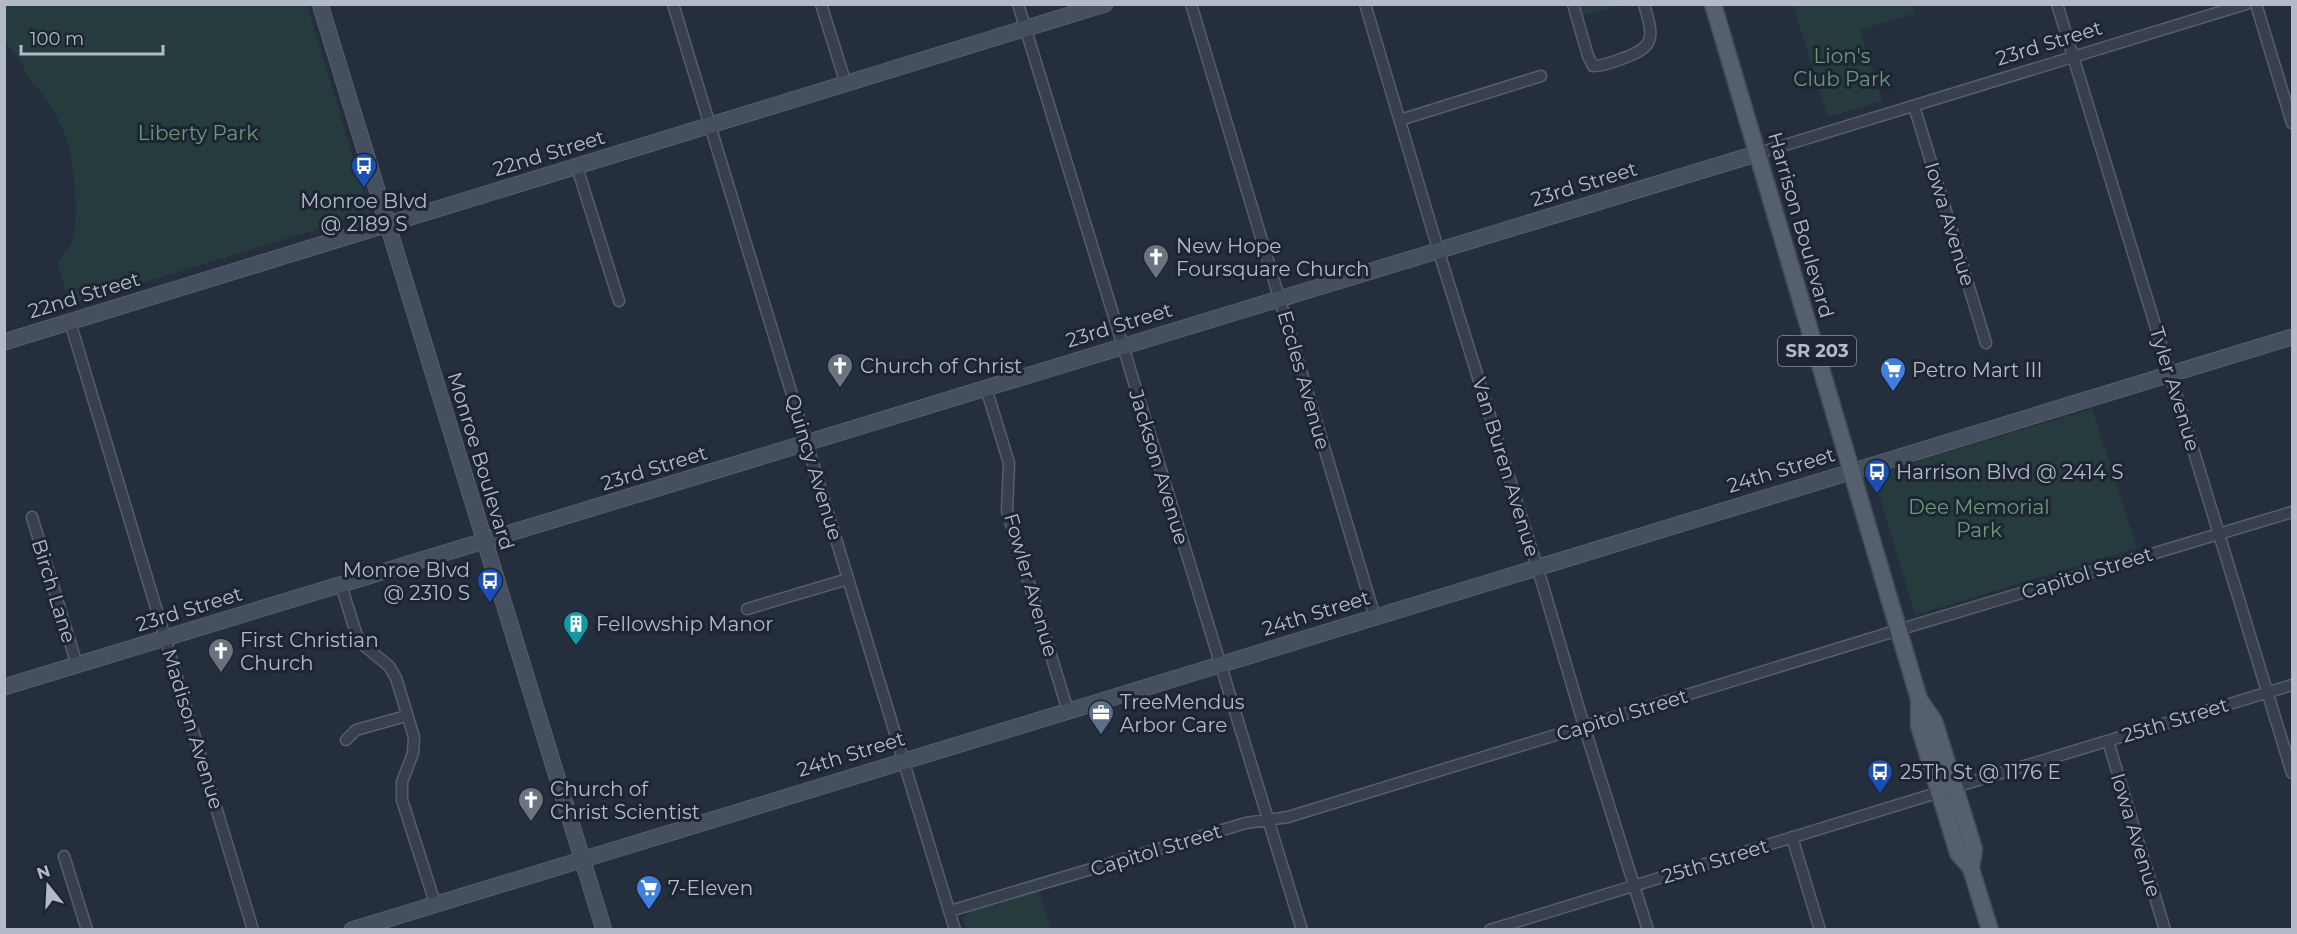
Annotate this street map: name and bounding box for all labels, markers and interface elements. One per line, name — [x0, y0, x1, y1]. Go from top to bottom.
street label: 23rd Street — [1993, 15, 2105, 71]
scale bar — [21, 18, 164, 56]
text: 100 m — [30, 28, 84, 50]
park label: Lion's Club Park — [1793, 44, 1891, 91]
park label: Liberty Park — [138, 121, 258, 145]
street label: 22nd Street — [490, 125, 608, 181]
street label: Harrison Boulevard — [1763, 129, 1839, 321]
bus stop icon: Monroe Blvd @ 2189 S — [349, 151, 379, 189]
street label: 23rd Street — [1528, 156, 1640, 212]
street label: Iowa Avenue — [1920, 159, 1980, 289]
place label: Monroe Blvd @ 2189 S — [300, 189, 428, 236]
place label: New Hope Foursquare Church — [1176, 234, 1369, 281]
church icon: New Hope Foursquare Church — [1141, 242, 1171, 280]
street label: 22nd Street — [25, 267, 143, 323]
street label: 23rd Street — [1063, 297, 1175, 353]
street label: Eccles Avenue — [1273, 308, 1335, 452]
street label: Tyler Avenue — [2145, 324, 2205, 454]
road number: SR 203 — [1778, 336, 1856, 366]
church icon: Church of Christ — [825, 351, 855, 389]
place label: Church of Christ — [860, 354, 1022, 378]
supermarket icon: Petro Mart III — [1878, 355, 1908, 393]
place label: Petro Mart III — [1912, 358, 2043, 382]
street label: Monroe Boulevard — [443, 369, 519, 553]
street label: Van Buren Avenue — [1467, 375, 1545, 559]
street label: Jackson Avenue — [1124, 386, 1194, 548]
street label: Quincy Avenue — [780, 391, 848, 543]
street label: 23rd Street — [598, 440, 710, 496]
street label: 24th Street — [1724, 442, 1838, 498]
bus stop icon: Harrison Blvd @ 2414 S — [1862, 457, 1892, 495]
place label: Harrison Blvd @ 2414 S — [1896, 460, 2124, 484]
park label: Dee Memorial Park — [1908, 495, 2050, 542]
street label: Fowler Avenue — [999, 510, 1063, 660]
street label: Birch Lane — [27, 536, 81, 646]
street label: Capitol Street — [2018, 542, 2156, 604]
place label: Monroe Blvd @ 2310 S — [343, 558, 470, 605]
bus stop icon: Monroe Blvd @ 2310 S — [475, 566, 505, 604]
street label: 23rd Street — [133, 581, 245, 637]
street label: 24th Street — [1259, 585, 1373, 641]
building icon: Fellowship Manor — [561, 609, 591, 647]
place label: Fellowship Manor — [596, 612, 773, 636]
place label: First Christian Church — [240, 628, 379, 675]
church icon: First Christian Church — [206, 636, 236, 674]
street label: Madison Avenue — [157, 646, 229, 812]
street label: Capitol Street — [1553, 684, 1691, 746]
place label: TreeMendus Arbor Care — [1120, 690, 1245, 737]
street label: 25th Street — [2119, 692, 2231, 748]
office icon: TreeMendus Arbor Care — [1086, 698, 1116, 736]
street label: 24th Street — [794, 726, 908, 782]
bus stop icon: 25Th St @ 1176 E — [1865, 757, 1895, 795]
place label: 25Th St @ 1176 E — [1900, 760, 2061, 784]
street label: Iowa Avenue — [2106, 770, 2166, 900]
place label: Church of Christ Scientist — [550, 777, 700, 824]
church icon: Church of Christ Scientist — [516, 785, 546, 823]
street label: Capitol Street — [1087, 819, 1225, 881]
street label: 25th Street — [1659, 833, 1771, 889]
north arrow — [18, 856, 78, 916]
text: N — [34, 861, 53, 883]
supermarket icon: 7-Eleven — [634, 873, 664, 911]
place label: 7-Eleven — [668, 876, 753, 900]

